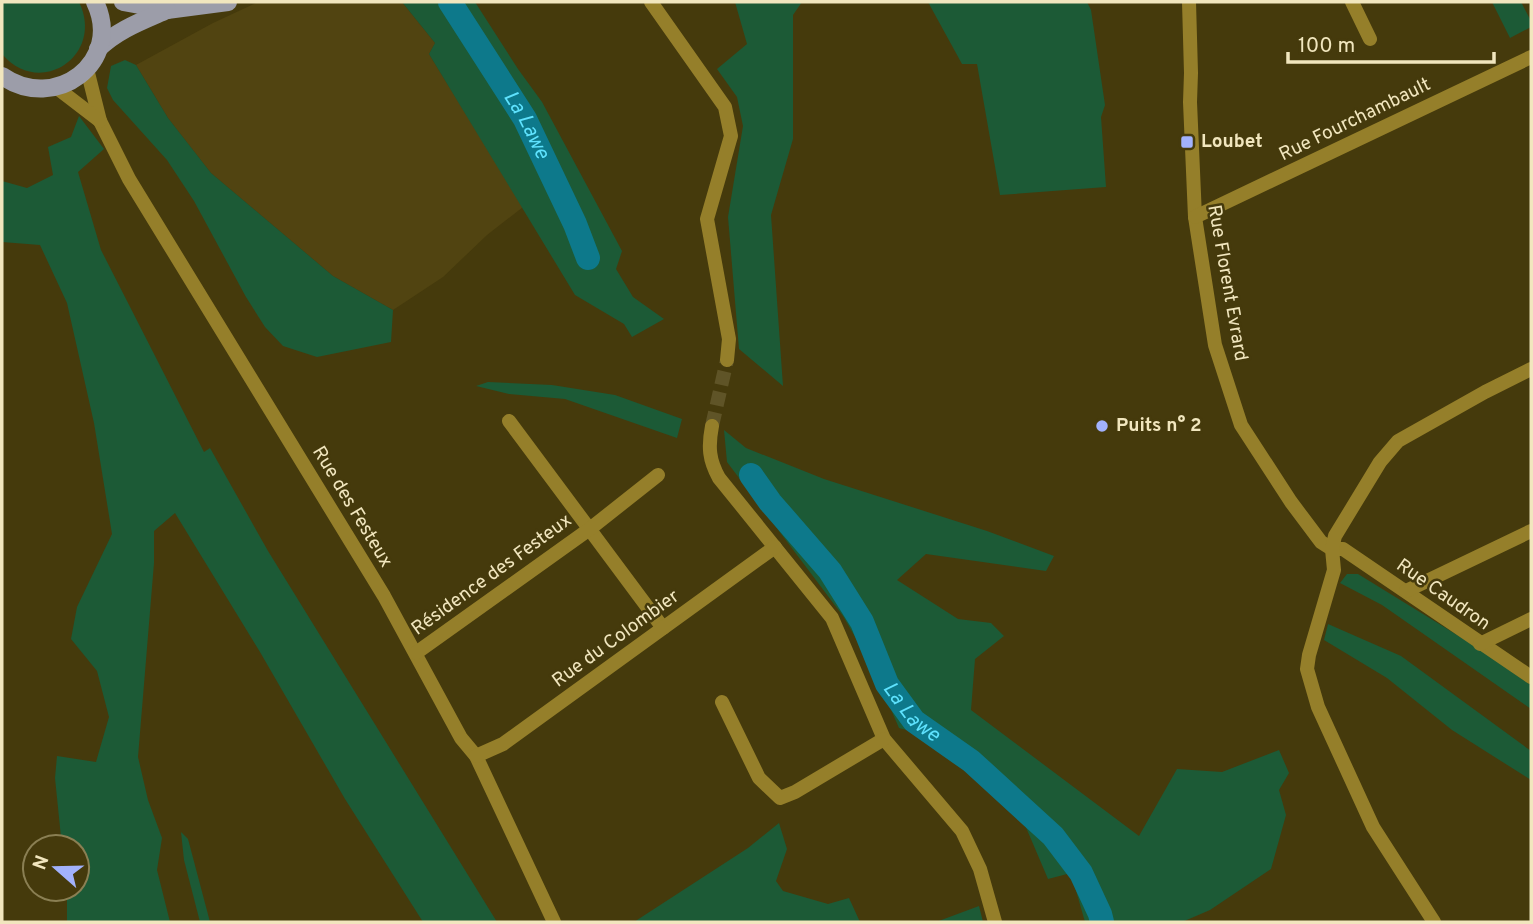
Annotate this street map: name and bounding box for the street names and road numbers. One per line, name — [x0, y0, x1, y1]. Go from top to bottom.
street label: Rue Fourchambault — [1275, 73, 1435, 167]
street label: Rue Florent Evrard — [1201, 203, 1253, 363]
street label: Rue des Festeux — [306, 442, 398, 572]
street label: Résidence des Festeux — [407, 509, 577, 641]
street label: Rue Caudron — [1391, 554, 1495, 636]
street label: Rue du Colombier — [548, 584, 685, 693]

